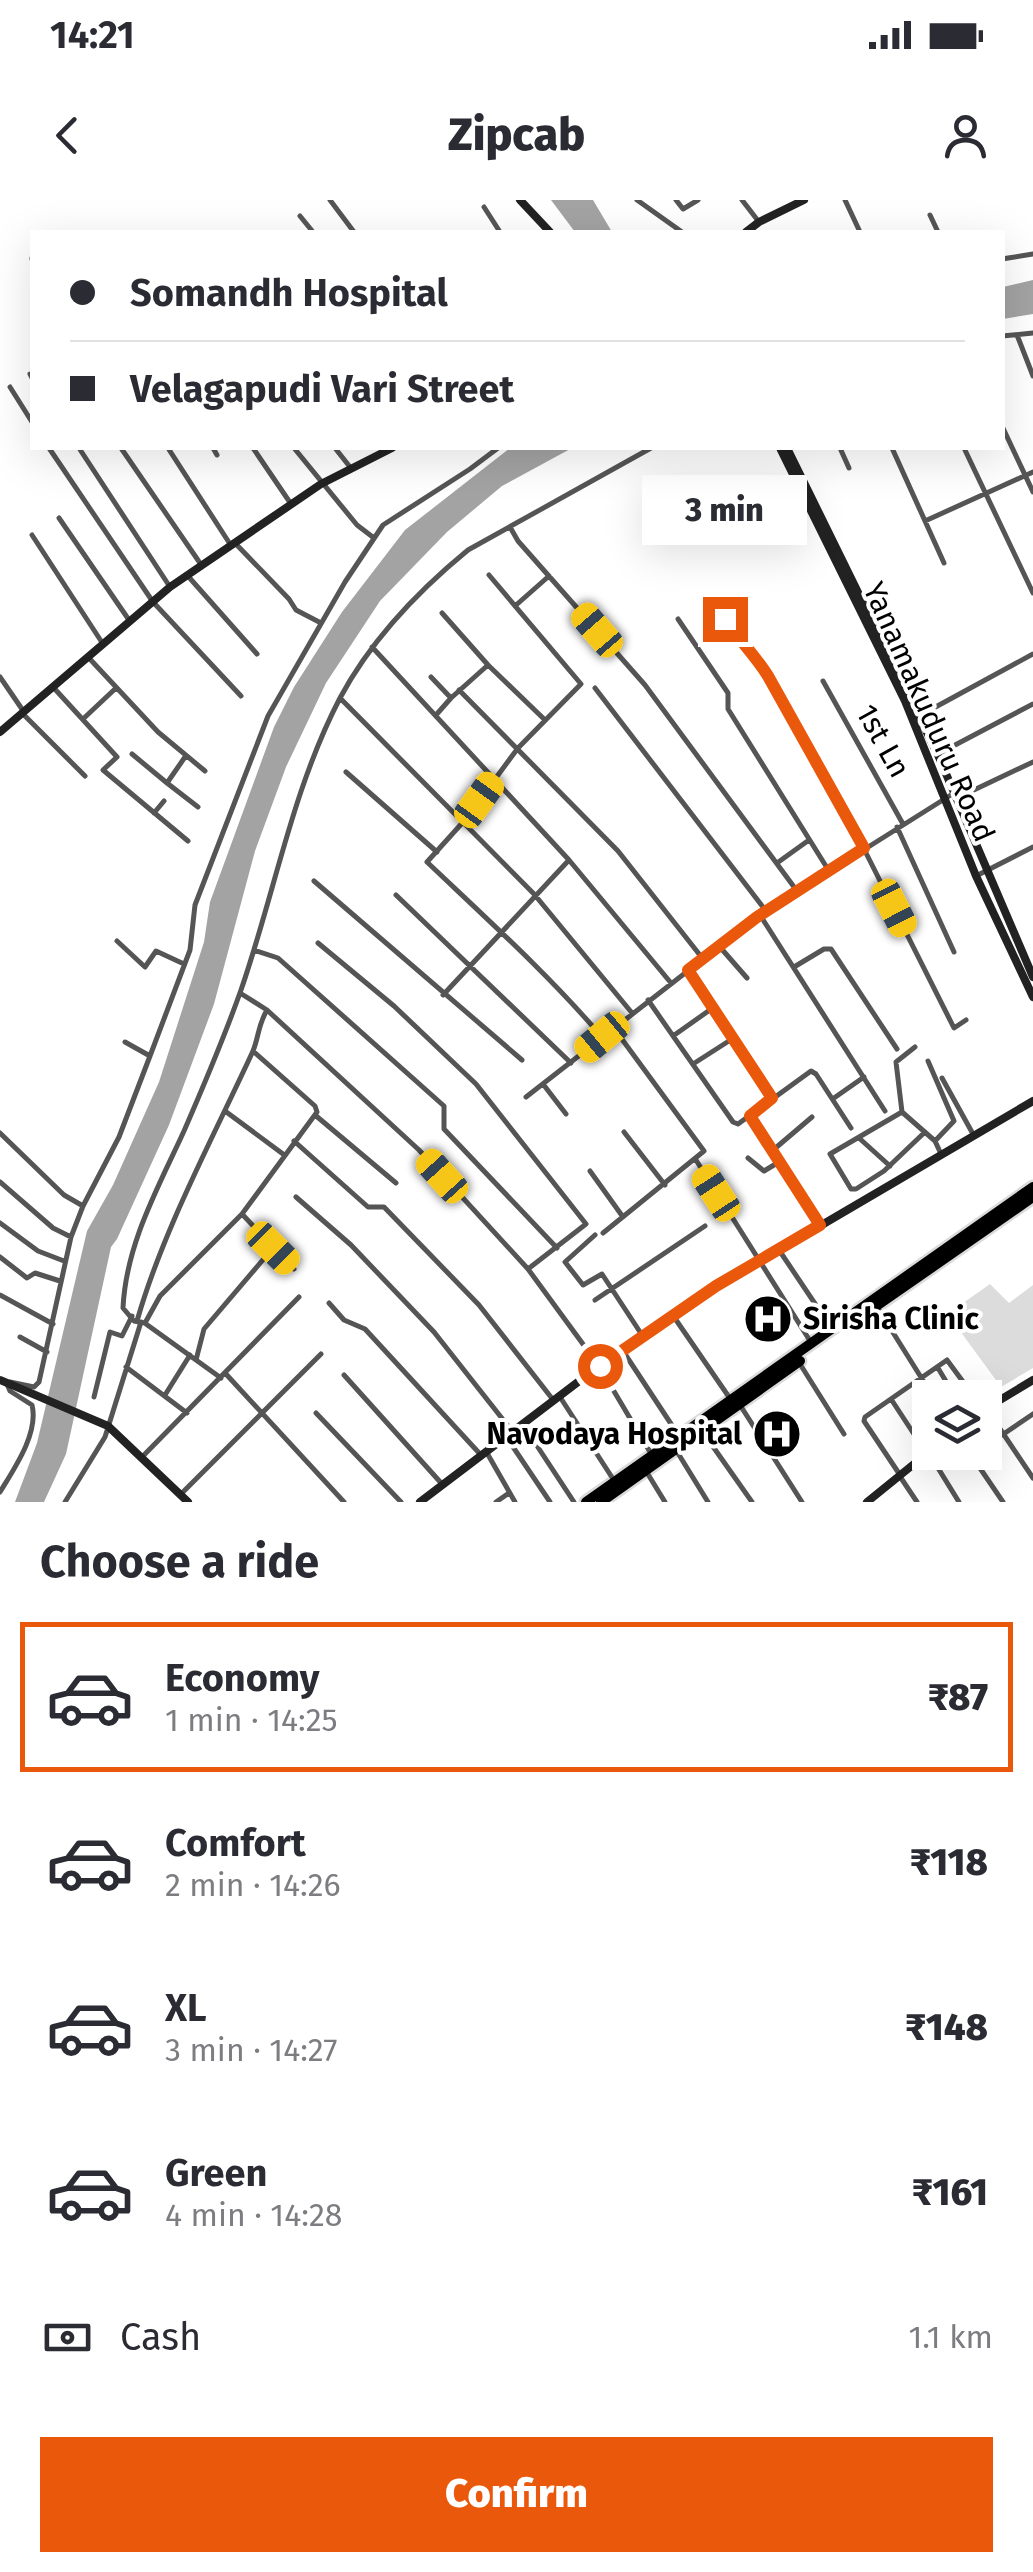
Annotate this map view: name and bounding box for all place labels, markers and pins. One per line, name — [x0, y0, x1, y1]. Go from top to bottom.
hospital icon: Sirisha Clinic — [742, 1293, 794, 1345]
place label: Sirisha Clinic — [803, 1301, 980, 1337]
hospital icon: Navodaya Hospital — [751, 1408, 803, 1460]
place label: Navodaya Hospital — [486, 1416, 742, 1452]

